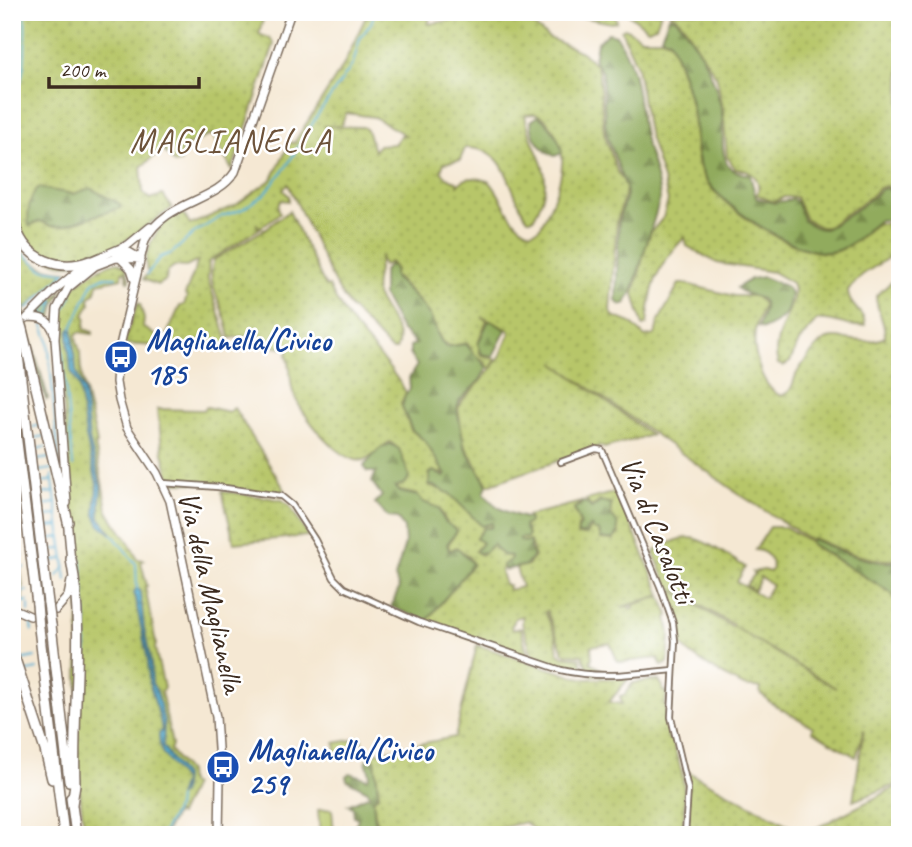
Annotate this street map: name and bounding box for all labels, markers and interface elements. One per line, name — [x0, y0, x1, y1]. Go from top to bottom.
scale bar — [49, 46, 200, 90]
text: 200 m — [60, 57, 107, 83]
district label: MAGLIANELLA — [130, 120, 332, 162]
place label: Maglianella/Civico 185 — [146, 321, 333, 393]
bus stop icon: Maglianella/Civico 185 — [102, 338, 140, 376]
street label: Via di Casalotti — [611, 451, 706, 612]
street label: Via della Maglianella — [169, 488, 253, 699]
place label: Maglianella/Civico 259 — [248, 731, 435, 803]
bus stop icon: Maglianella/Civico 259 — [204, 748, 242, 786]

